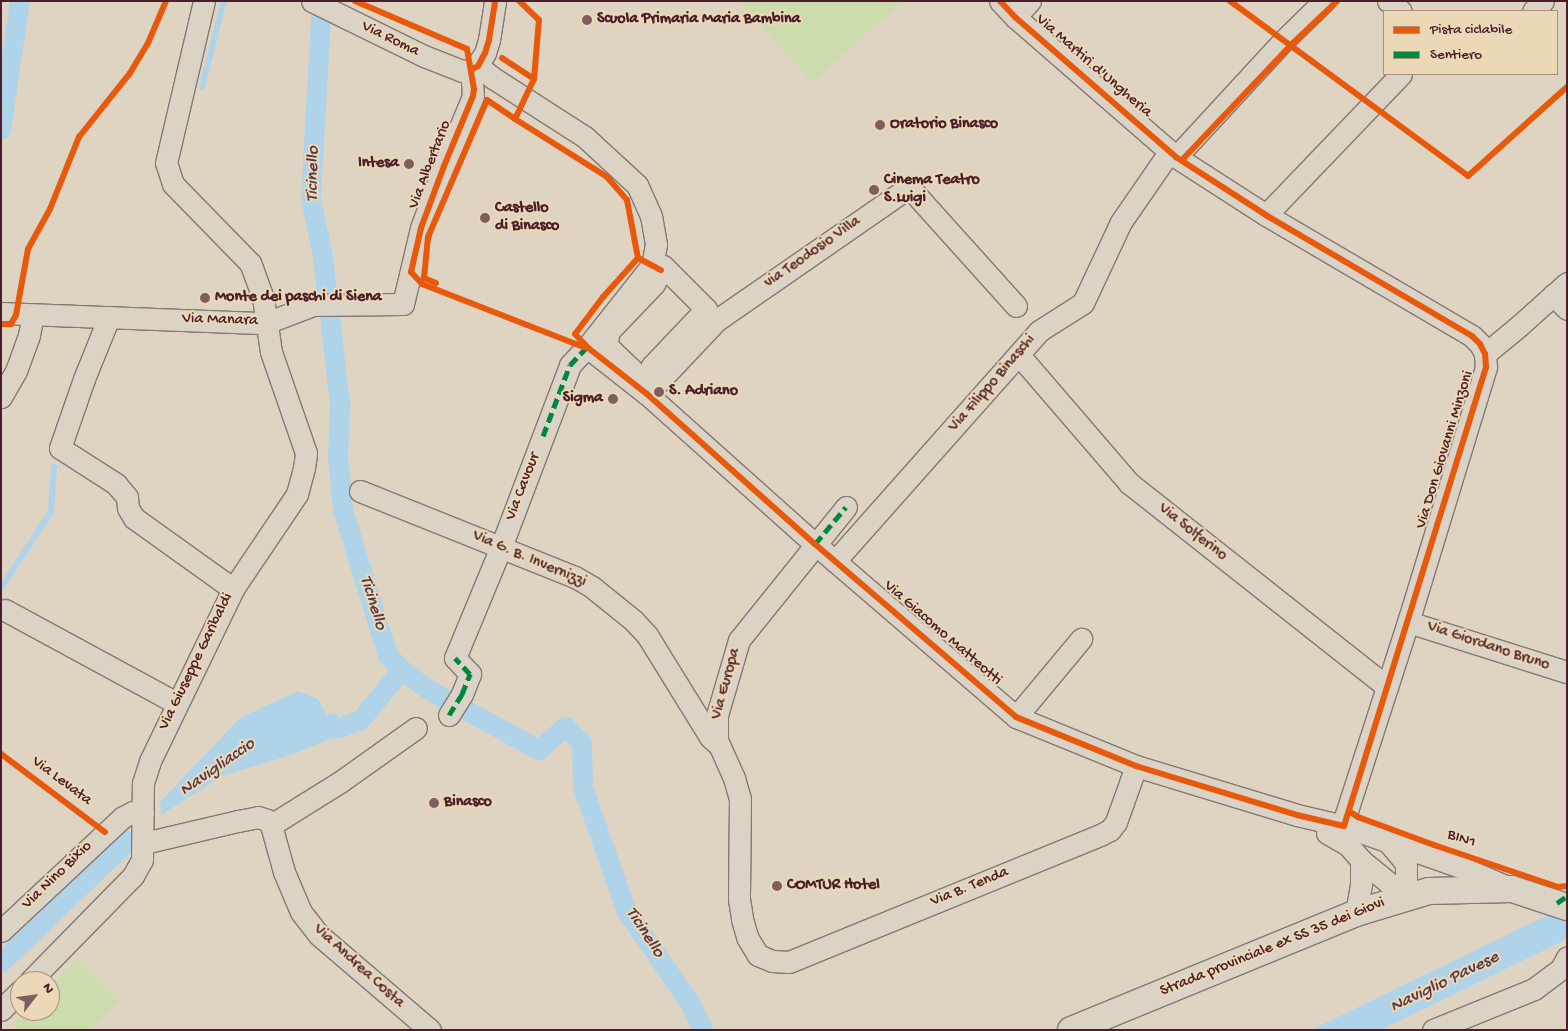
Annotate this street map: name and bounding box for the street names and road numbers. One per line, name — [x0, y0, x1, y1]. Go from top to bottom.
street label: Via Martiri d'Ungheria — [1031, 11, 1155, 123]
street label: Via Roma — [358, 18, 422, 62]
street label: Via Albertario — [405, 118, 457, 212]
street label: via Teodosio Villa — [761, 213, 865, 293]
street label: Via Manara — [182, 310, 258, 332]
street label: Via Filippo Binaschi — [945, 331, 1041, 437]
street label: Via Don Giovanni Minzoni — [1413, 369, 1479, 531]
street label: Via Cavour — [502, 450, 546, 524]
street label: Via Solferino — [1154, 500, 1230, 566]
street label: Via G. B. Invernizzi — [469, 527, 589, 593]
street label: Via Giacomo Matteotti — [879, 577, 1005, 691]
street label: Via Giuseppe Garibaldi — [156, 590, 238, 734]
street label: Via Giordano Bruno — [1424, 618, 1552, 676]
street label: Via Europa — [708, 646, 746, 722]
street label: Via Levata — [27, 753, 95, 811]
street label: BIN1 — [1444, 826, 1478, 854]
street label: Via Nino Bixio — [19, 838, 97, 914]
street label: Via B. Tenda — [928, 864, 1012, 912]
street label: Strada provinciale ex SS 35 dei Giovi — [1158, 894, 1388, 1002]
street label: Via Andrea Costa — [308, 921, 408, 1013]

